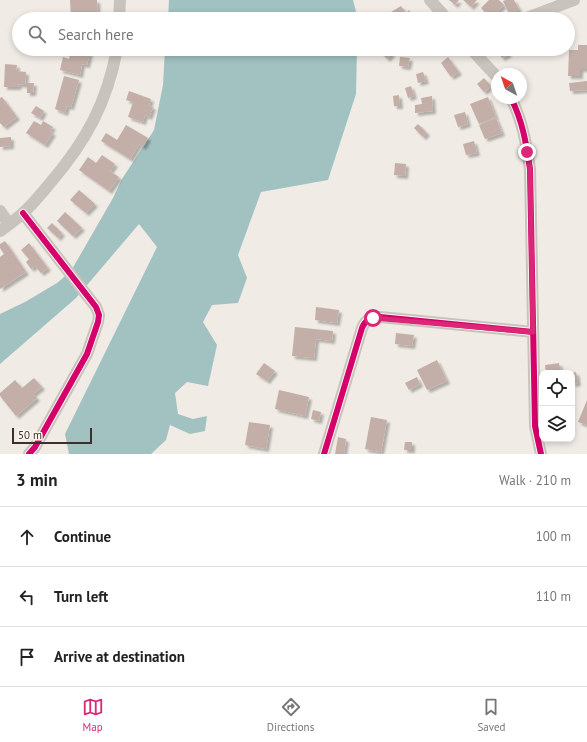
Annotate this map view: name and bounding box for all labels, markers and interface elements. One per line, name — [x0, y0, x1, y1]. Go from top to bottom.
search box — [12, 12, 575, 56]
icon: search — [26, 23, 48, 45]
text: Search here — [58, 25, 134, 44]
north arrow — [491, 68, 527, 104]
route end — [518, 143, 536, 161]
route start — [364, 309, 382, 327]
map controls — [539, 370, 575, 442]
button: locate — [539, 370, 575, 406]
button: layers — [539, 406, 575, 442]
scale bar — [12, 426, 92, 445]
text: 50 m — [18, 428, 42, 442]
text: 3 min — [16, 469, 57, 491]
text: Walk · 210 m — [499, 472, 571, 489]
icon: ahead — [16, 526, 38, 548]
text: Continue — [54, 527, 111, 546]
text: 100 m — [536, 528, 571, 545]
icon: left — [16, 586, 38, 608]
text: Turn left — [54, 587, 108, 606]
text: 110 m — [536, 588, 571, 605]
icon: arrive — [16, 646, 38, 668]
text: Arrive at destination — [54, 647, 185, 666]
tab: Map — [82, 696, 104, 734]
tab: Directions — [267, 696, 314, 734]
tab: Saved — [477, 696, 505, 734]

